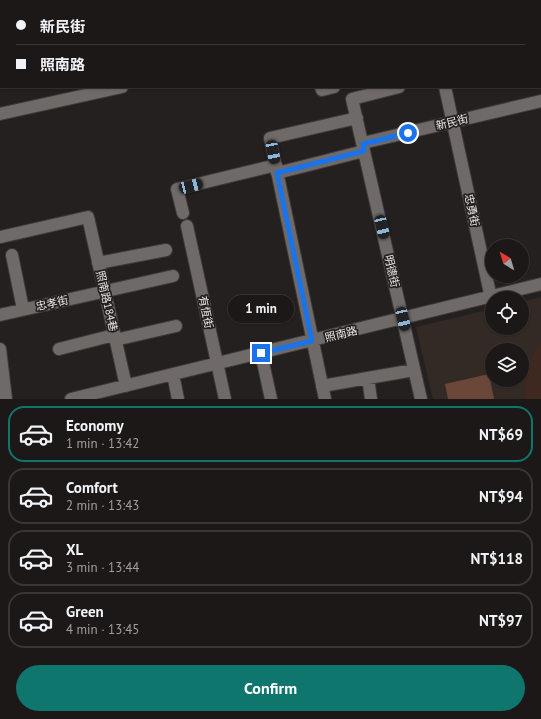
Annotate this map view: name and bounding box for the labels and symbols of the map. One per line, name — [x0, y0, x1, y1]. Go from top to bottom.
street label: 新民街 — [434, 111, 470, 133]
route start — [399, 124, 417, 142]
car — [265, 139, 281, 165]
car — [178, 177, 204, 195]
street label: 忠勇街 — [462, 192, 482, 228]
car — [373, 214, 391, 240]
north arrow — [485, 239, 529, 283]
street label: 明德街 — [381, 253, 403, 289]
street label: 照南路184巷 — [93, 269, 121, 333]
street label: 忠孝街 — [34, 292, 70, 314]
street label: 有恆街 — [196, 294, 216, 330]
callout: 1 min — [228, 295, 294, 323]
car — [394, 306, 412, 332]
street label: 照南路 — [323, 323, 359, 345]
route end — [252, 344, 270, 362]

